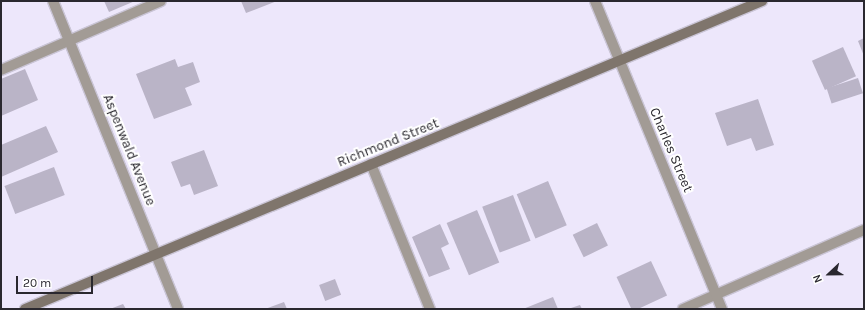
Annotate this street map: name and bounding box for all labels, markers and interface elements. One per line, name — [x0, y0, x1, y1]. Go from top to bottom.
street label: Aspenwald Avenue — [99, 92, 159, 208]
street label: Charles Street — [646, 105, 696, 195]
street label: Richmond Street — [335, 115, 441, 171]
north arrow — [809, 254, 849, 294]
scale bar — [18, 268, 95, 294]
text: N — [810, 273, 825, 285]
text: 20 m — [23, 276, 51, 290]

